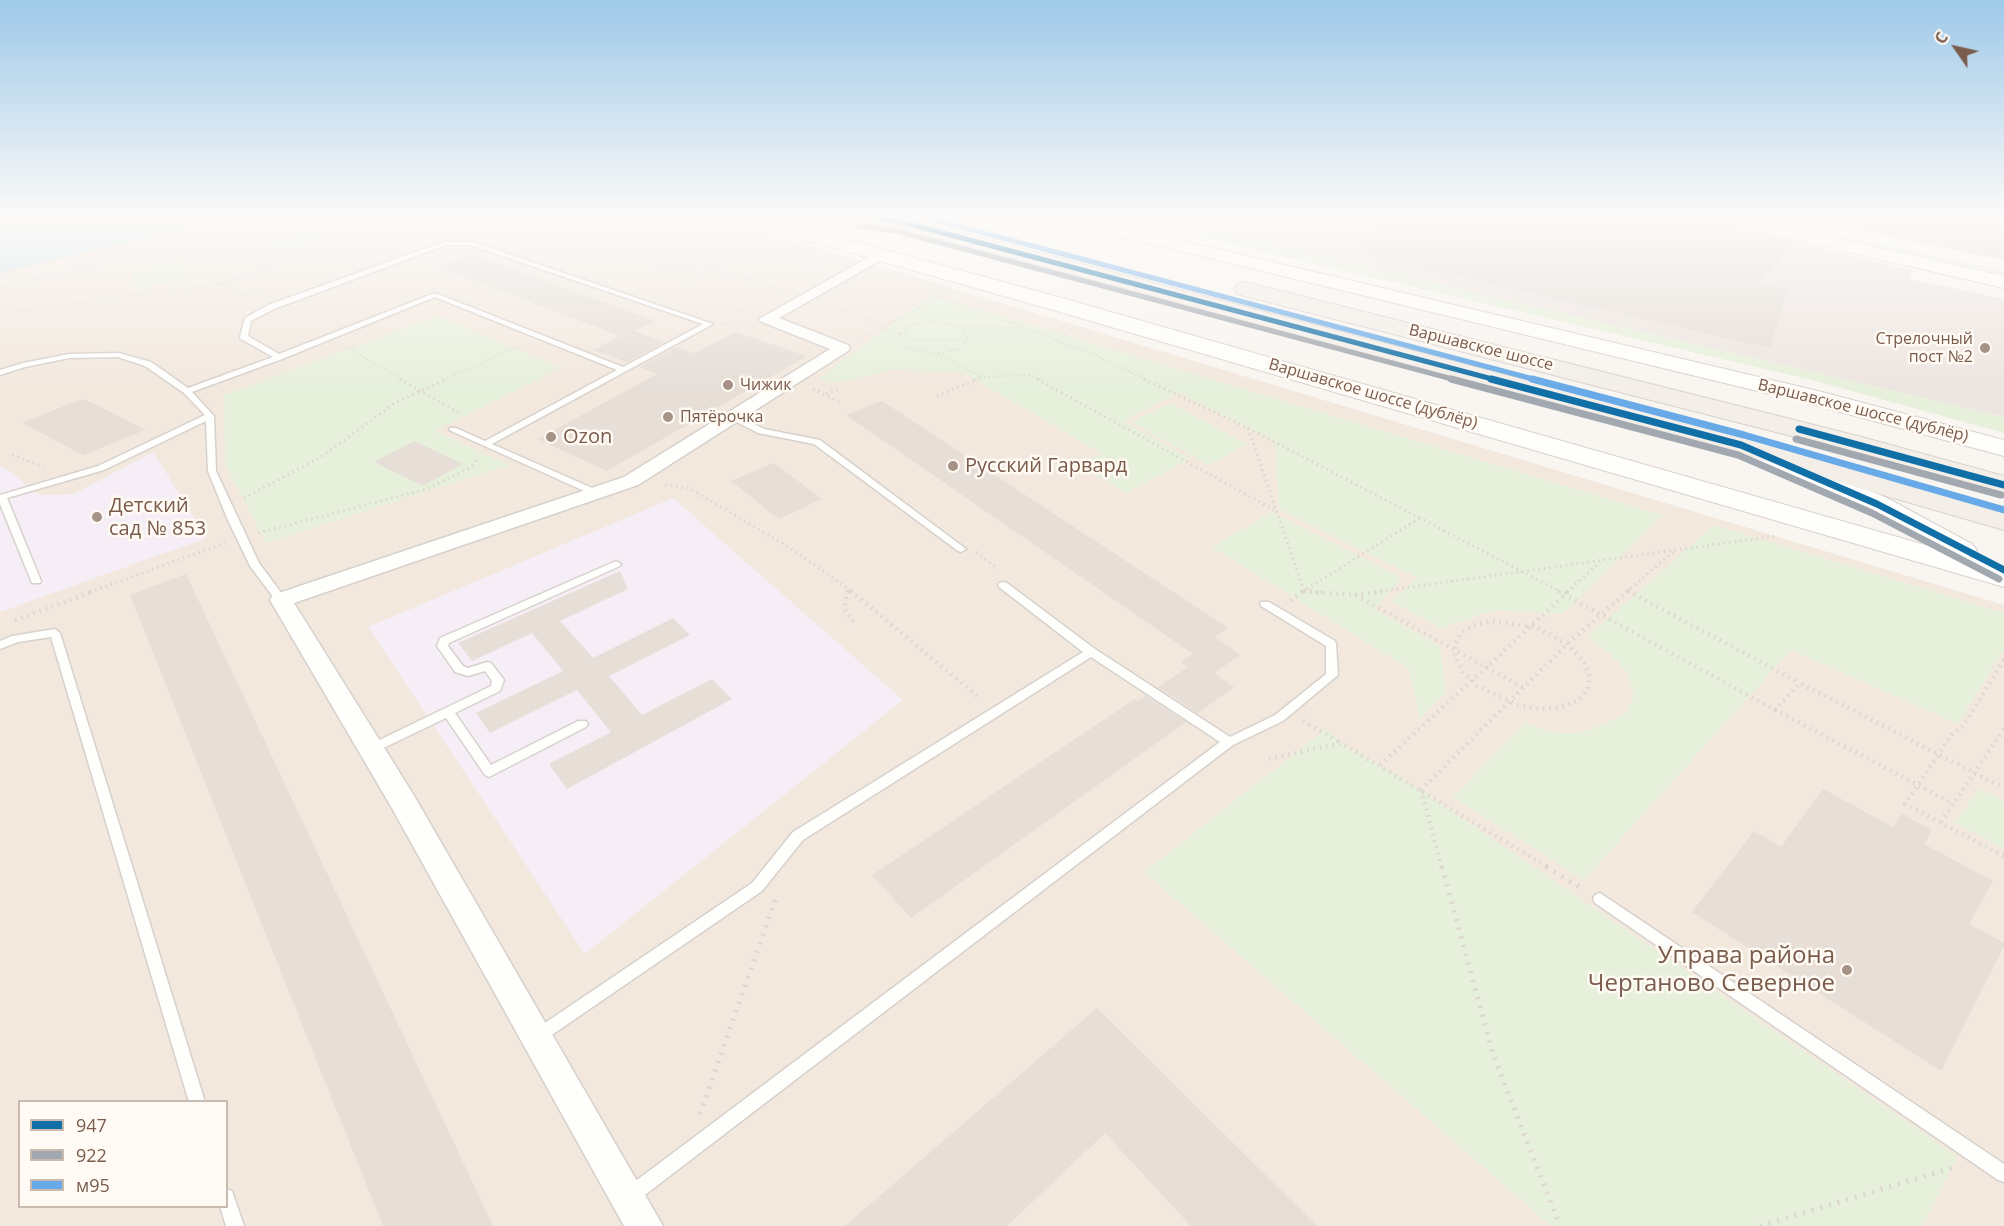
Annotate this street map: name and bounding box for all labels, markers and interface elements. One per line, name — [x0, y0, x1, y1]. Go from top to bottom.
north arrow — [1926, 18, 1986, 78]
text: С — [1929, 28, 1953, 48]
street label: Варшавское шоссе — [1407, 321, 1555, 375]
place label: Стрелочный пост №2 — [1876, 329, 1973, 367]
marker: Стрелочный пост №2 — [1978, 341, 1992, 355]
street label: Варшавское шоссе (дублёр) — [1266, 355, 1480, 433]
place label: Чижик — [740, 375, 791, 395]
street label: Варшавское шоссе (дублёр) — [1756, 376, 1970, 446]
marker: Чижик — [721, 378, 735, 392]
place label: Пятёрочка — [680, 407, 763, 427]
marker: Пятёрочка — [661, 410, 675, 424]
place label: Ozon — [563, 425, 612, 449]
marker: Ozon — [544, 430, 558, 444]
place label: Русский Гарвард — [965, 454, 1127, 478]
marker: Русский Гарвард — [946, 459, 960, 473]
place label: Детский сад № 853 — [109, 494, 206, 541]
marker: Детский сад № 853 — [90, 510, 104, 524]
place label: Управа района Чертаново Северное — [1588, 942, 1835, 998]
marker: Управа района Чертаново Северное — [1840, 963, 1854, 977]
legend — [18, 1100, 228, 1208]
text: 947 — [76, 1113, 107, 1137]
text: 922 — [76, 1143, 107, 1167]
text: м95 — [76, 1173, 110, 1197]

